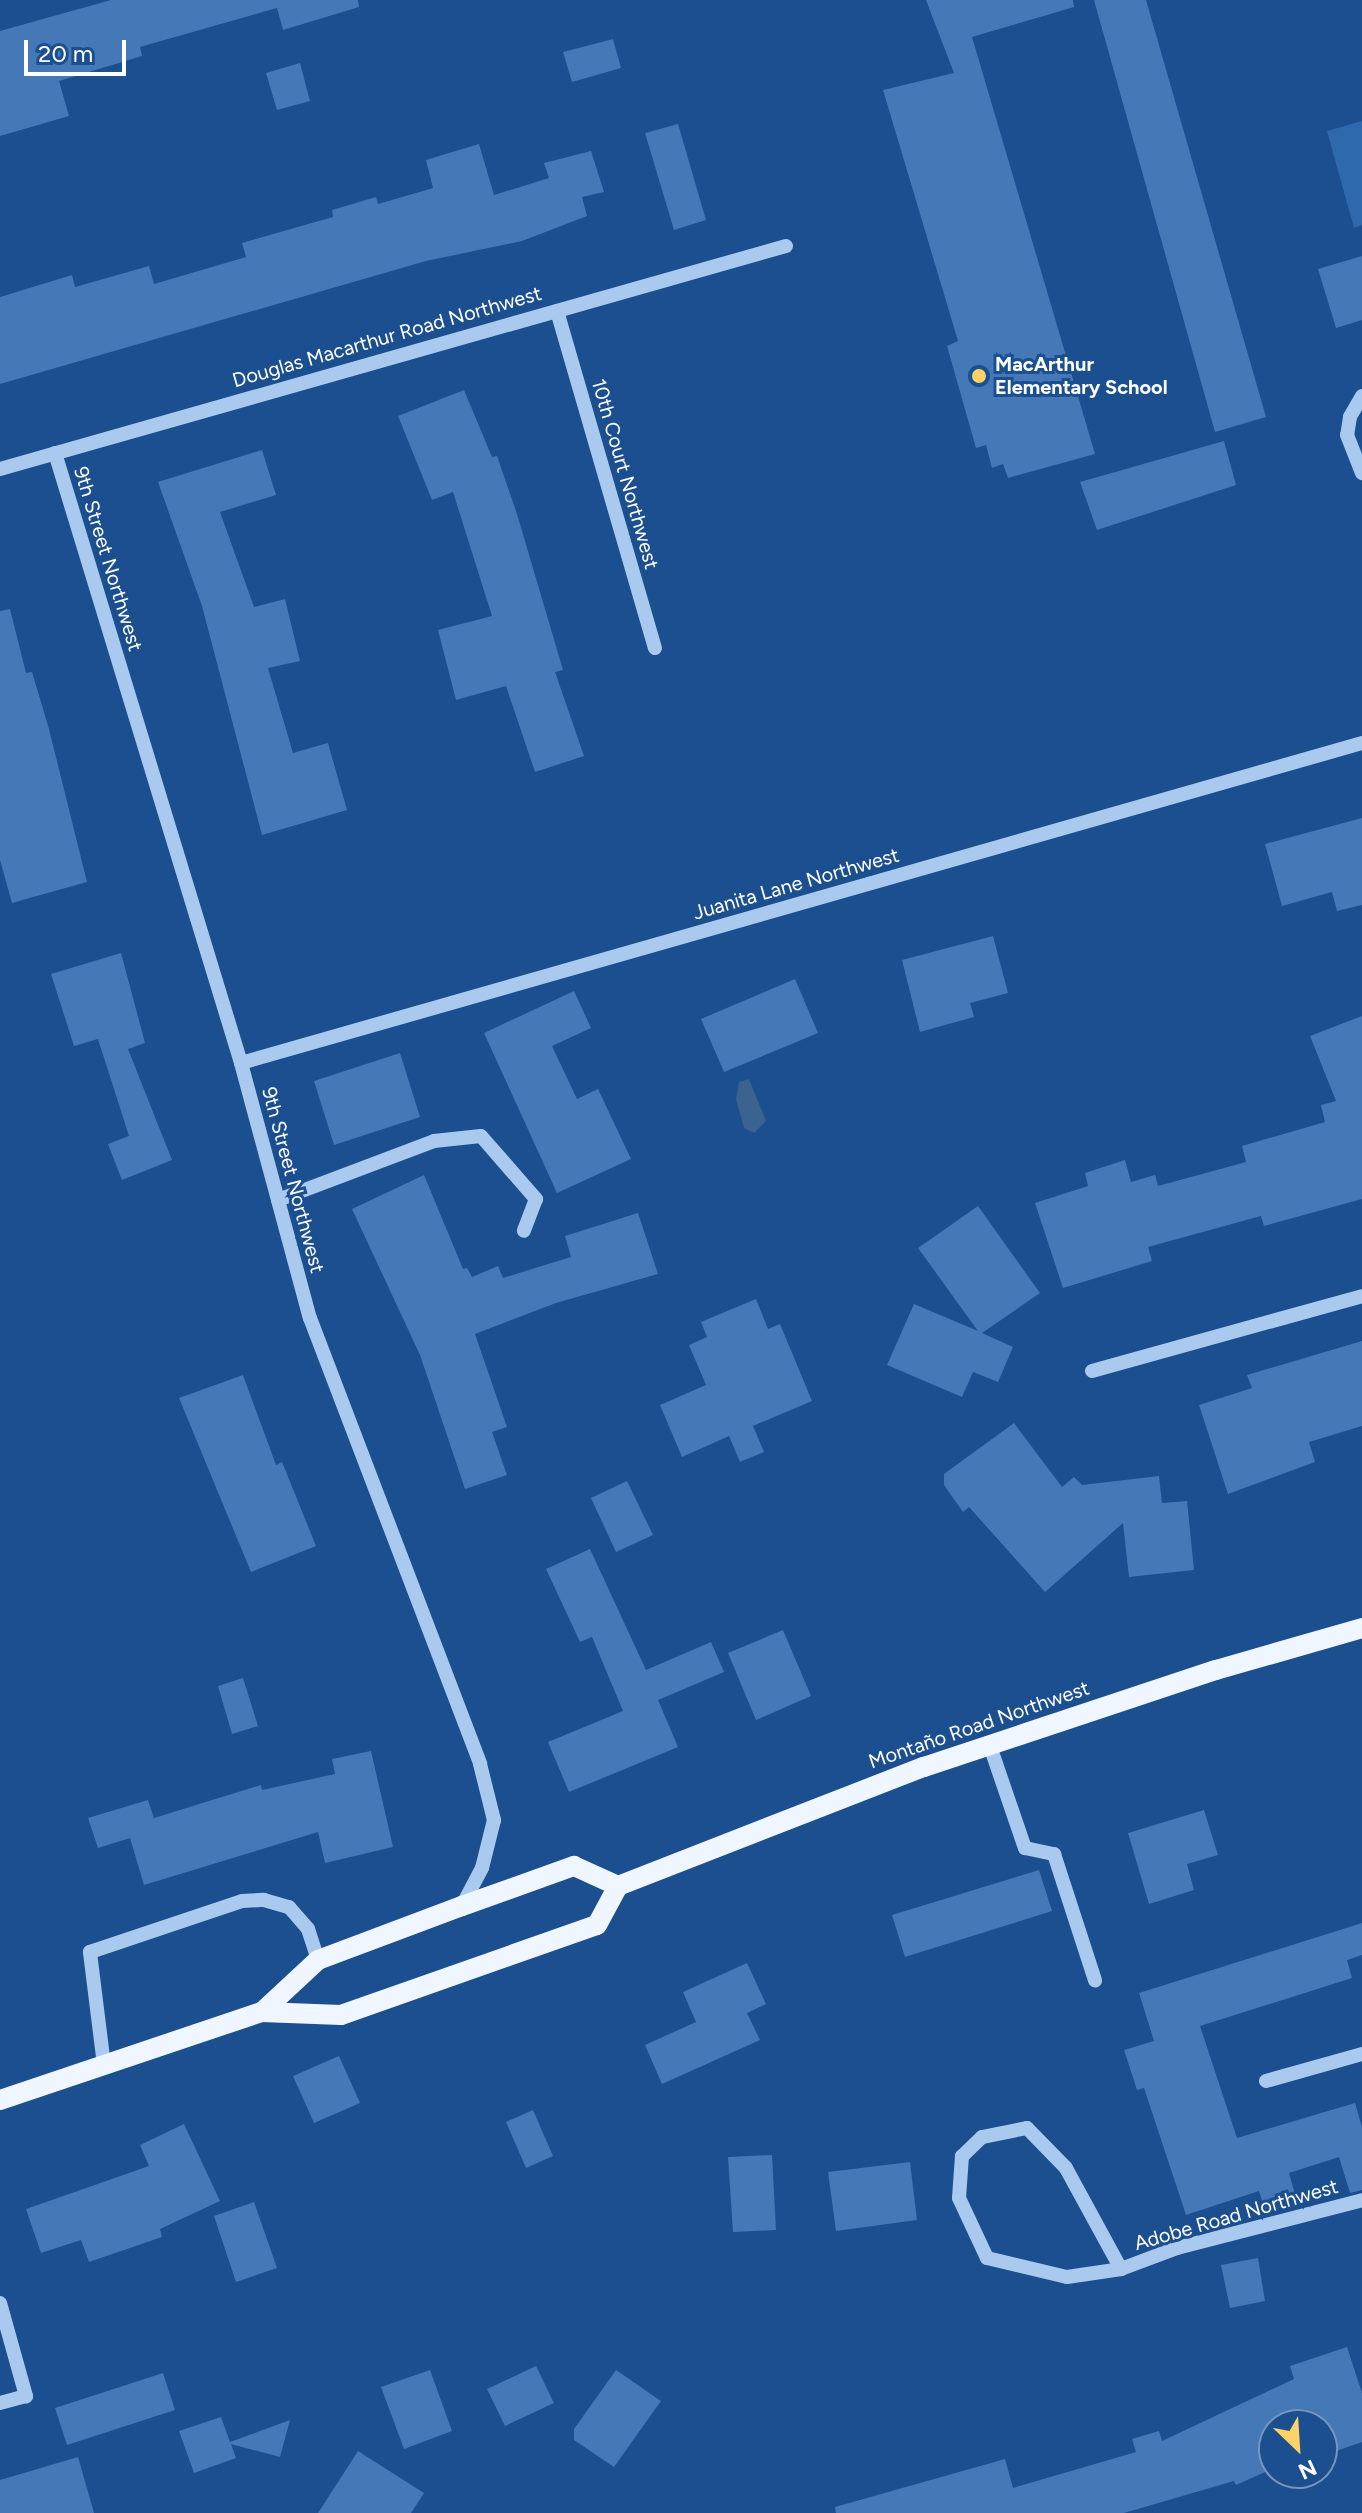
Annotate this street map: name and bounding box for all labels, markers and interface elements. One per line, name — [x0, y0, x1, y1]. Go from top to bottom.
scale bar — [28, 24, 130, 74]
text: 20 m — [38, 39, 93, 68]
street label: Douglas Macarthur Road Northwest — [230, 281, 544, 393]
place label: MacArthur Elementary School — [995, 352, 1168, 399]
marker: MacArthur Elementary School — [970, 367, 988, 385]
street label: 10th Court Northwest — [586, 376, 664, 572]
street label: 9th Street Northwest — [69, 464, 147, 654]
street label: Juanita Lane Northwest — [690, 843, 902, 925]
street label: 9th Street Northwest — [257, 1084, 329, 1276]
street label: Montaño Road Northwest — [866, 1676, 1092, 1774]
street label: Adobe Road Northwest — [1131, 2174, 1341, 2256]
north arrow — [1258, 2409, 1338, 2489]
text: N — [1294, 2454, 1321, 2485]

